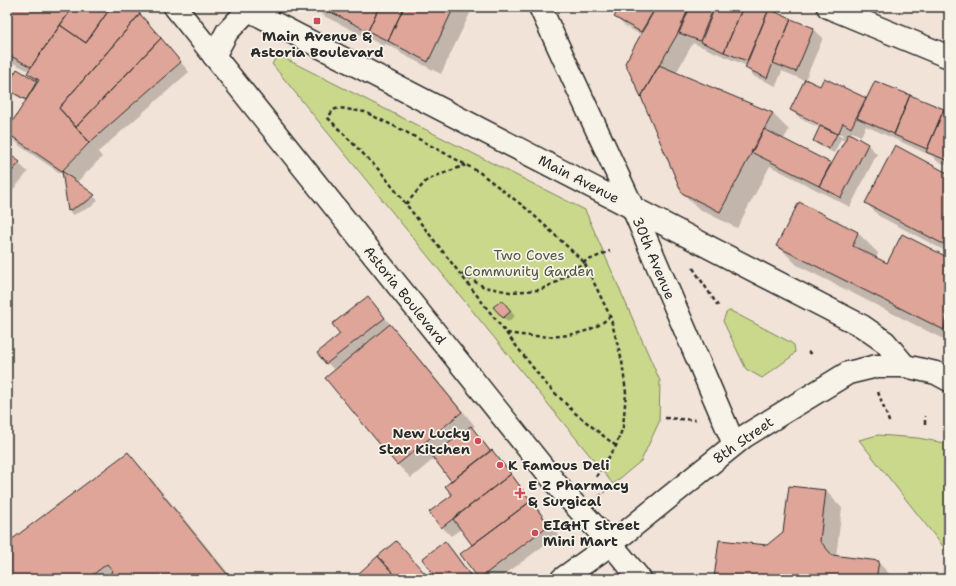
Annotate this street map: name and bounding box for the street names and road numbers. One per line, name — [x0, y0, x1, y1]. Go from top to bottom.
street label: Main Avenue — [535, 151, 623, 207]
street label: 30th Avenue — [628, 214, 680, 302]
street label: Astoria Boulevard — [360, 242, 450, 348]
street label: 8th Street — [709, 413, 777, 467]

